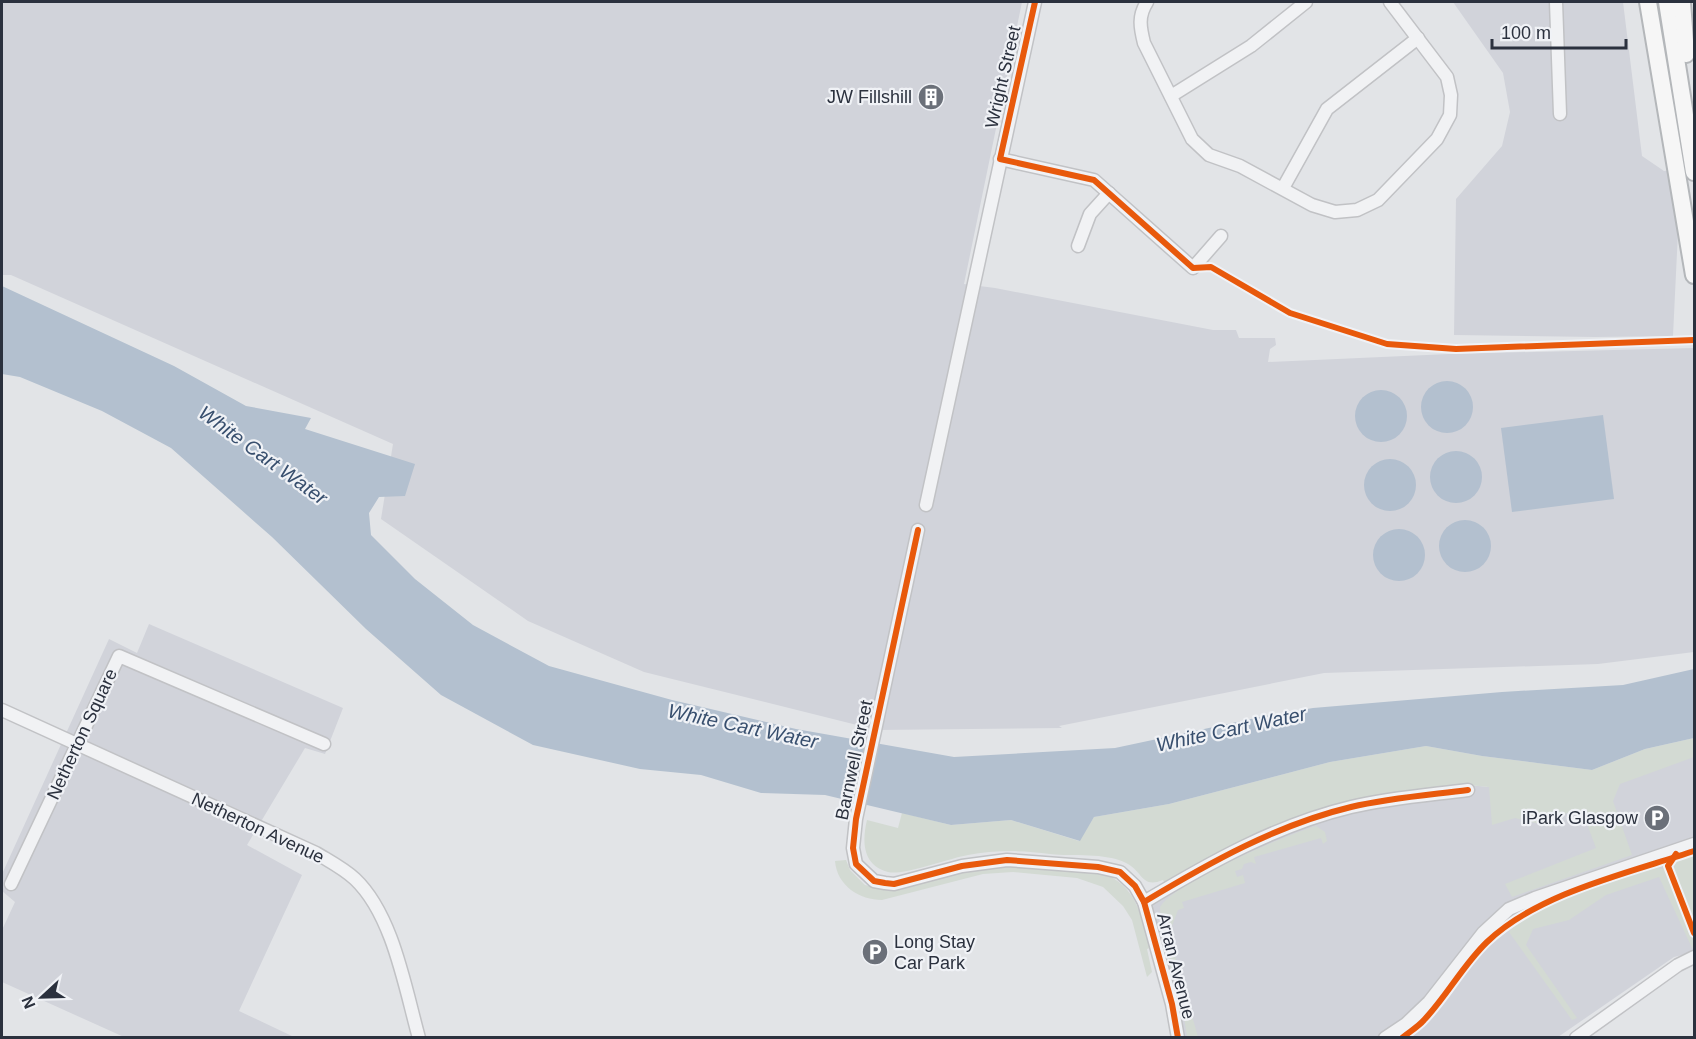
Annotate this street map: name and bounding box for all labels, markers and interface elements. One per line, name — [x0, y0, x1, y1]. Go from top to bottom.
scale bar — [1492, 12, 1626, 50]
text: 100 m — [1501, 23, 1551, 43]
street label: Wright Street — [981, 24, 1025, 130]
building icon: JW Fillshill — [916, 82, 946, 112]
place label: JW Fillshill — [827, 87, 912, 107]
water label: White Cart Water — [195, 401, 332, 510]
street label: Netherton Square — [43, 665, 121, 803]
street label: Barnwell Street — [832, 698, 876, 822]
water label: White Cart Water — [666, 699, 821, 753]
water label: White Cart Water — [1154, 702, 1309, 756]
street label: Netherton Avenue — [189, 789, 327, 867]
parking icon: iPark Glasgow — [1642, 803, 1672, 833]
place label: iPark Glasgow — [1522, 808, 1639, 828]
street label: Arran Avenue — [1153, 911, 1199, 1021]
place label: Long Stay Car Park — [894, 932, 975, 973]
parking icon: Long Stay Car Park — [860, 937, 890, 967]
north arrow — [12, 967, 72, 1027]
text: N — [19, 994, 39, 1011]

